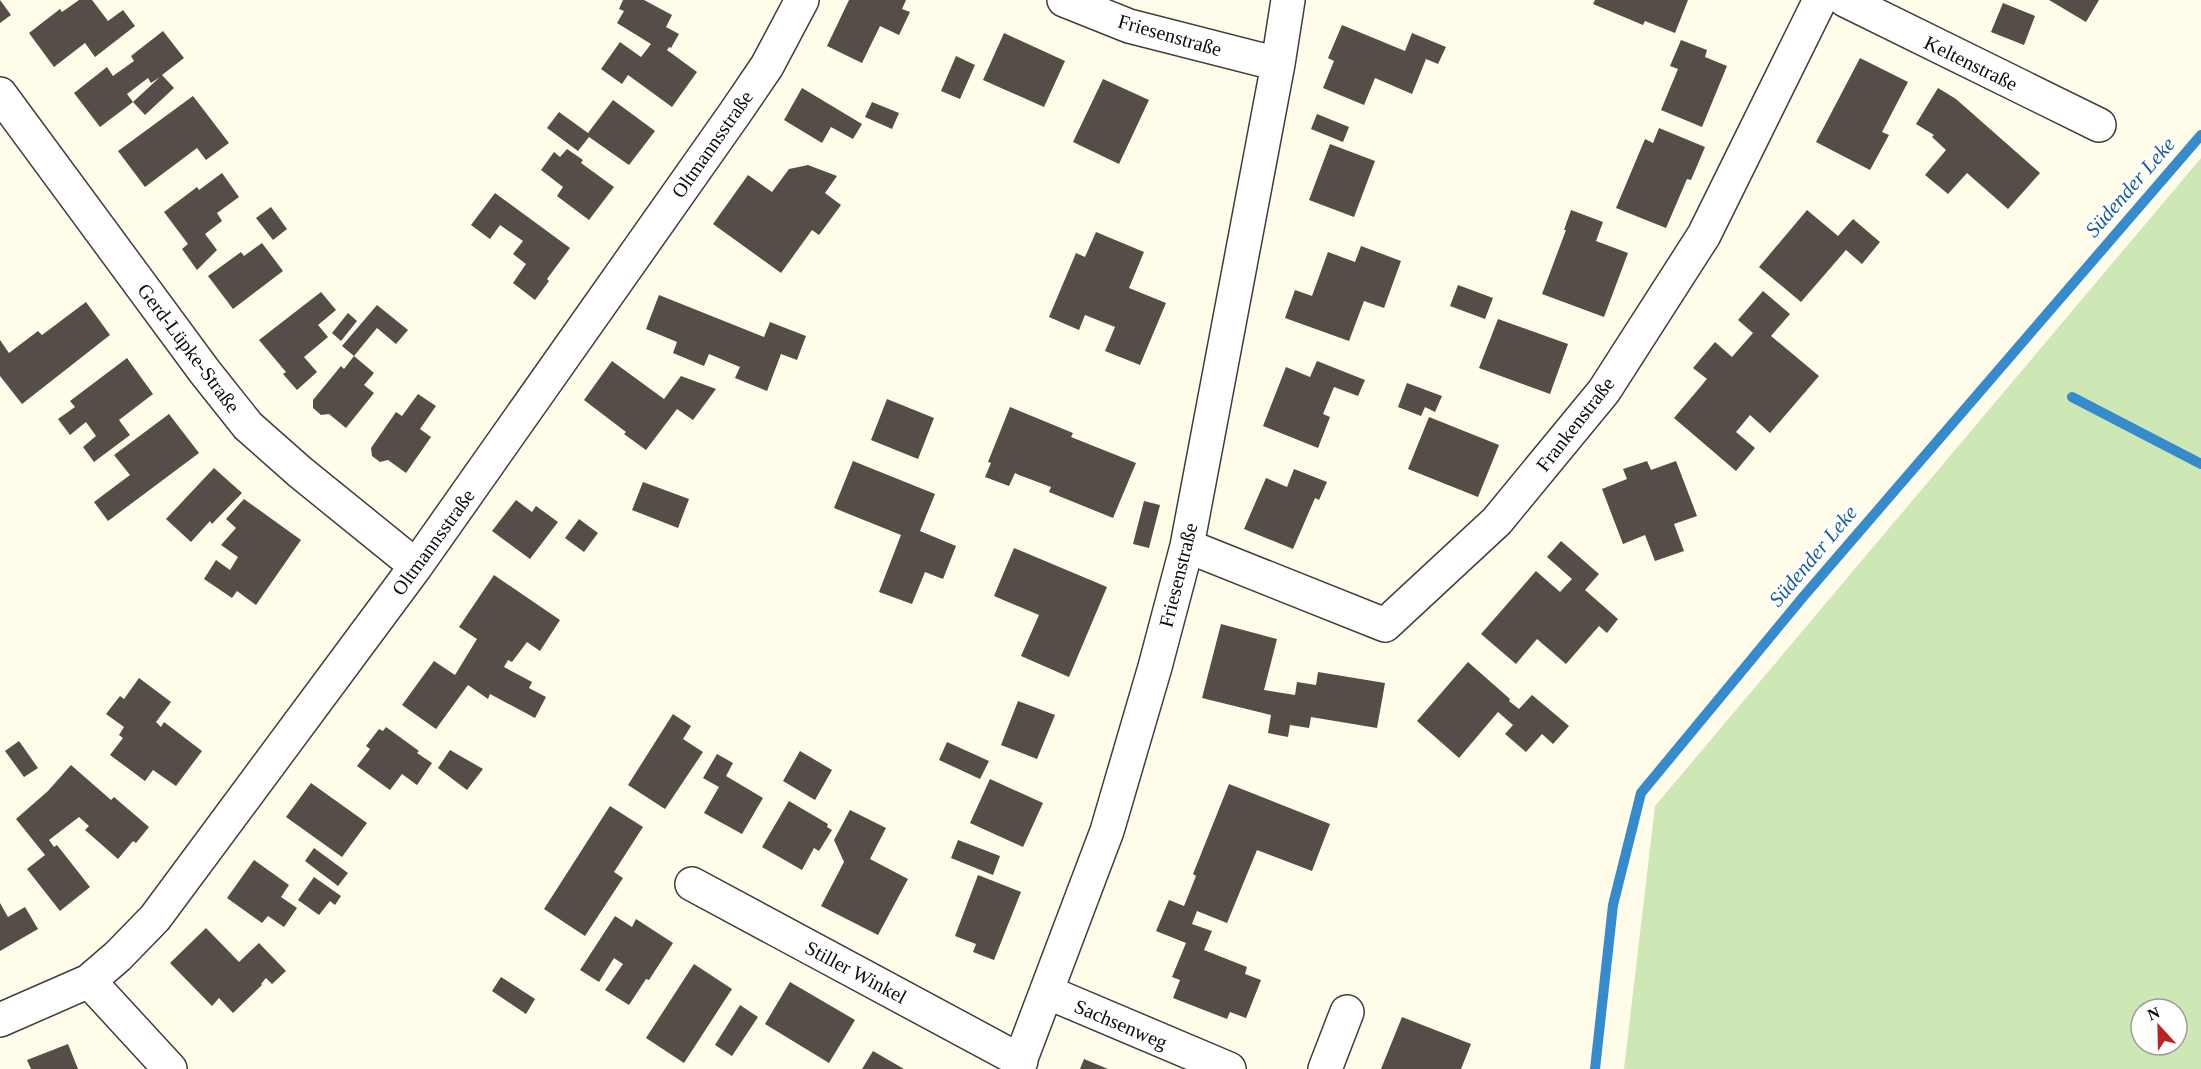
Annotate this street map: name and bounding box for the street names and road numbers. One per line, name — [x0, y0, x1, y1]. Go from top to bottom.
street label: Friesenstraße — [1116, 10, 1224, 60]
street label: Keltenstraße — [1921, 31, 2021, 95]
street label: Oltmannsstraße — [667, 86, 757, 202]
street label: Gerd-Lüpke-Straße — [133, 279, 245, 417]
street label: Frankenstraße — [1531, 372, 1619, 475]
street label: Oltmannsstraße — [387, 485, 479, 599]
street label: Friesenstraße — [1154, 520, 1202, 629]
street label: Stiller Winkel — [802, 936, 911, 1008]
street label: Sachsenweg — [1071, 995, 1171, 1054]

